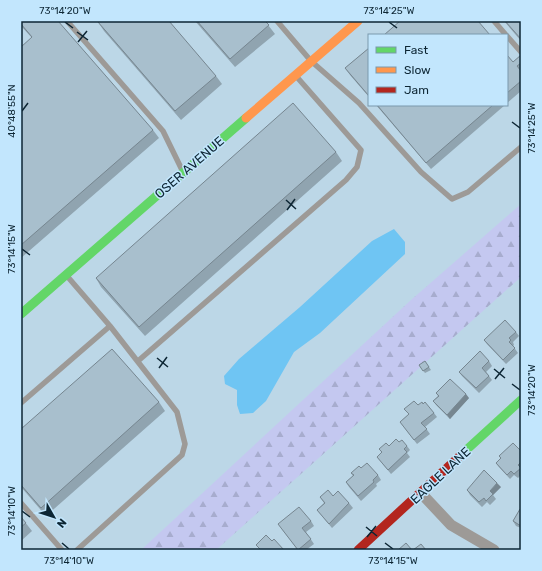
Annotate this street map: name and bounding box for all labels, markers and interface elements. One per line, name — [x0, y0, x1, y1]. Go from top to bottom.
text: 73°14'20"W — [39, 5, 91, 17]
text: 73°14'25"W — [363, 5, 415, 17]
legend — [368, 34, 508, 106]
text: Fast — [404, 43, 428, 57]
text: Slow — [404, 63, 431, 77]
text: Jam — [404, 83, 429, 97]
text: 40°48'55"N — [6, 84, 18, 138]
text: 73°14'25"W — [526, 102, 538, 154]
street label: OSER AVENUE — [152, 133, 227, 201]
text: 73°14'15"W — [6, 224, 18, 274]
text: 73°14'20"W — [526, 364, 538, 416]
street label: EAGLE LANE — [407, 444, 474, 507]
text: 73°14'10"W — [6, 486, 18, 536]
north arrow — [34, 497, 74, 537]
text: N — [54, 516, 69, 530]
text: 73°14'10"W — [44, 555, 94, 567]
text: 73°14'15"W — [368, 555, 418, 567]

